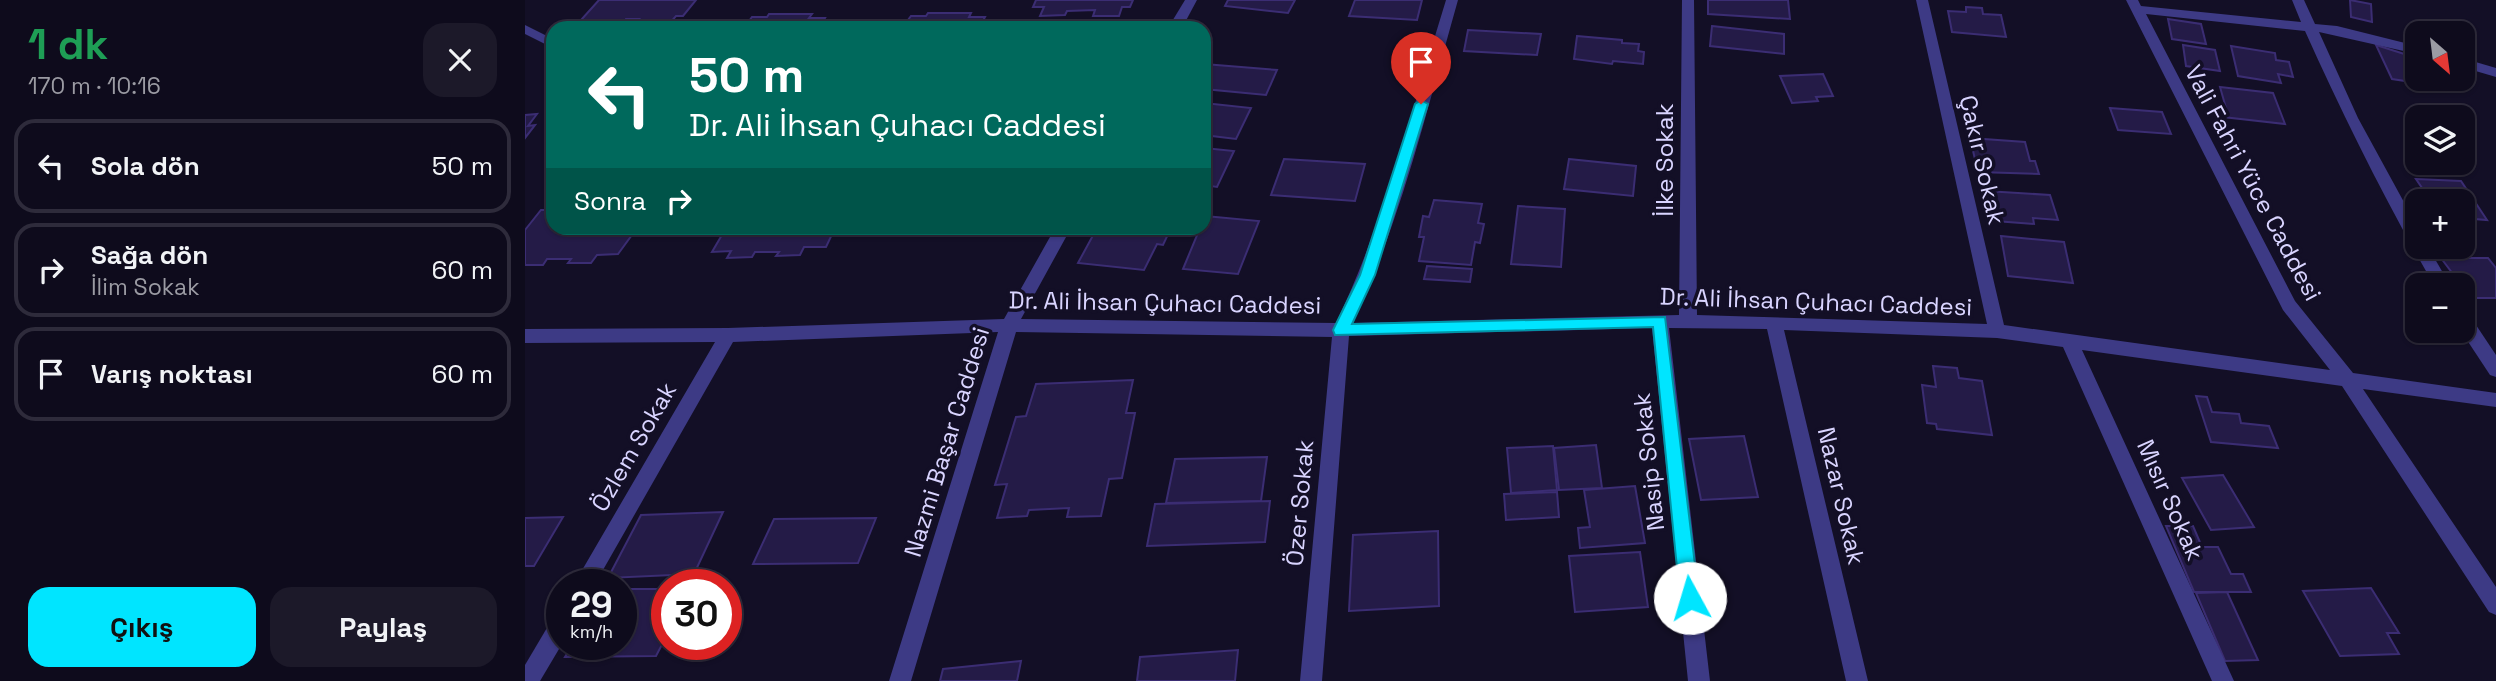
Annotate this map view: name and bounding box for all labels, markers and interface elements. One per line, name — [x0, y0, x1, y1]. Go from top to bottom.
text: 1 dk — [28, 18, 108, 71]
north arrow — [2405, 21, 2475, 91]
map controls — [2405, 21, 2475, 343]
button: close — [423, 23, 497, 97]
pin — [1391, 32, 1451, 104]
icon: arrive — [1402, 43, 1440, 81]
text: 50 m — [689, 44, 804, 106]
icon: left — [574, 49, 665, 140]
street label: Vali Fahri Yüce Caddesi — [2178, 60, 2329, 306]
text: 170 m · 10:16 — [28, 71, 161, 101]
street label: Çakır Sokak — [1953, 92, 2012, 228]
street label: İlke Sokak — [1649, 103, 1680, 217]
text: Dr. Ali İhsan Çuhacı Caddesi — [689, 105, 1106, 145]
button: layers — [2405, 105, 2475, 175]
icon: left — [32, 147, 70, 185]
text: Sola dön — [91, 149, 200, 183]
text: 50 m — [432, 149, 493, 183]
icon: right — [660, 182, 698, 220]
text: Sonra — [574, 184, 646, 218]
button: + — [2405, 189, 2475, 259]
text: Sağa dön — [91, 238, 208, 272]
icon: right — [32, 251, 70, 289]
text: 60 m — [431, 253, 493, 287]
text: İlim Sokak — [91, 272, 200, 302]
button: − — [2405, 273, 2475, 343]
street label: Dr. Ali İhsan Çuhacı Caddesi — [1659, 281, 1973, 322]
street label: Dr. Ali İhsan Çuhacı Caddesi — [1008, 284, 1322, 321]
street label: Nazmi Başar Caddesi — [897, 323, 996, 560]
icon: arrive — [32, 355, 70, 393]
text: Varış noktası — [91, 357, 253, 391]
text: 60 m — [431, 357, 493, 391]
street label: Özlem Sokak — [584, 376, 683, 517]
street label: Nasip Sokak — [1626, 391, 1671, 533]
street label: Nazar Sokak — [1811, 424, 1872, 568]
street label: Mısır Sokak — [2130, 434, 2211, 565]
street label: Özer Sokak — [1279, 439, 1320, 567]
position arrow — [1653, 561, 1727, 635]
speed limit sign: 30 — [651, 569, 742, 660]
text: 29 — [570, 583, 613, 627]
button: Çıkış — [28, 587, 256, 667]
button: Paylaş — [270, 587, 497, 667]
text: km/h — [570, 620, 613, 643]

